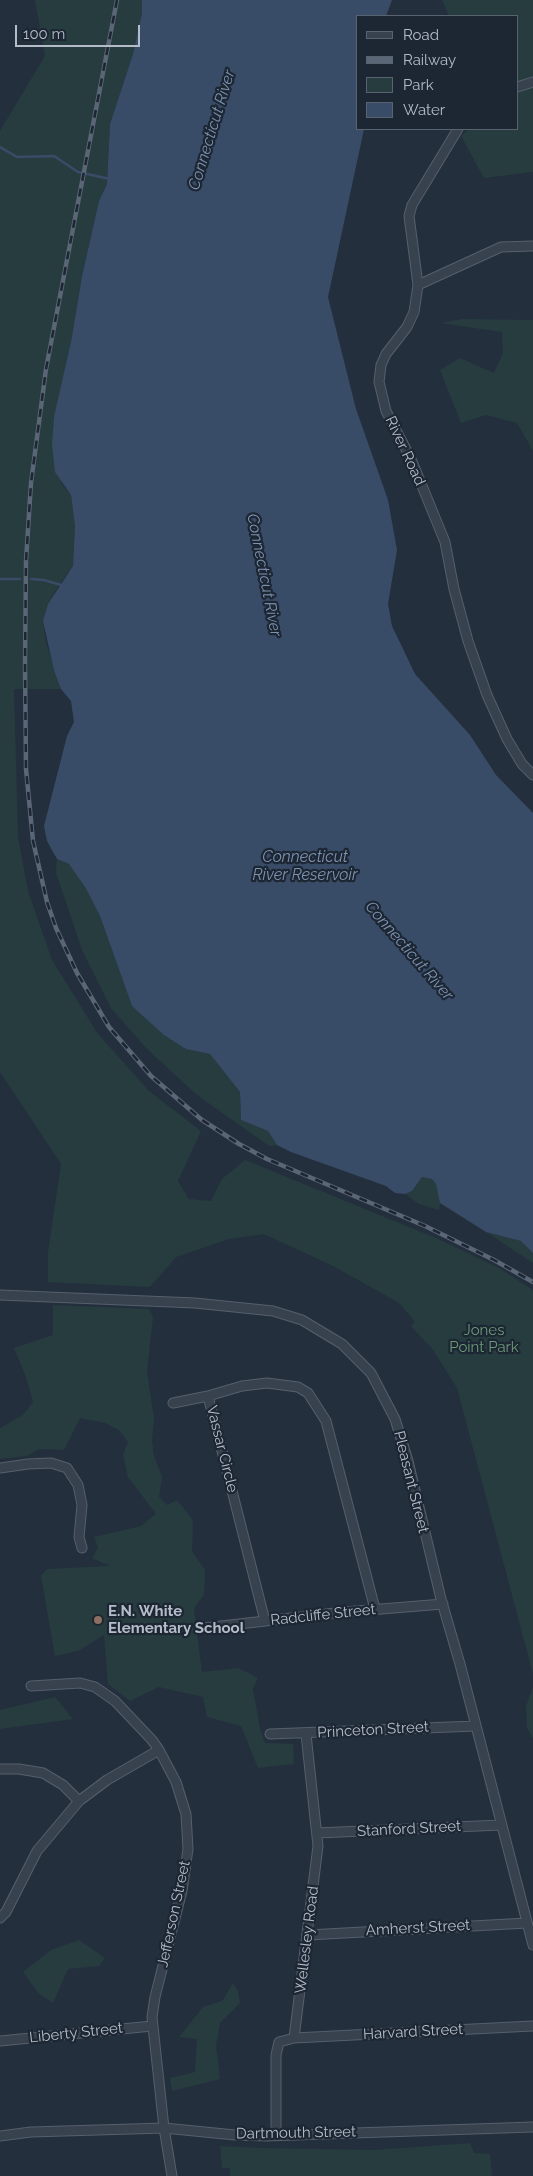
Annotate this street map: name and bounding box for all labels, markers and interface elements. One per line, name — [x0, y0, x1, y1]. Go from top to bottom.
scale bar — [18, 15, 142, 47]
legend — [356, 15, 518, 130]
text: 100 m — [23, 25, 65, 43]
text: Road — [403, 26, 439, 44]
text: Railway — [403, 51, 456, 69]
water label: Connecticut River — [185, 68, 239, 192]
text: Park — [403, 76, 434, 94]
text: Water — [403, 101, 445, 119]
street label: River Road — [381, 413, 429, 489]
water label: Connecticut River — [243, 512, 285, 638]
water label: Connecticut River Reservoir — [253, 847, 357, 885]
water label: Connecticut River — [361, 898, 457, 1004]
park label: Jones Point Park — [449, 1321, 519, 1356]
street label: Vassar Circle — [202, 1404, 242, 1494]
street label: Pleasant Street — [390, 1429, 432, 1535]
street label: Radcliffe Street — [270, 1601, 376, 1629]
place label: E.N. White Elementary School — [108, 1602, 244, 1637]
marker: E.N. White Elementary School — [92, 1614, 104, 1626]
street label: Princeton Street — [317, 1718, 429, 1742]
street label: Stanford Street — [356, 1817, 462, 1841]
street label: Jefferson Street — [154, 1859, 194, 1969]
street label: Wellesley Road — [291, 1885, 323, 1995]
street label: Amherst Street — [365, 1916, 471, 1940]
street label: Liberty Street — [28, 2019, 124, 2047]
street label: Harvard Street — [362, 2020, 464, 2044]
street label: Dartmouth Street — [236, 2123, 356, 2143]

